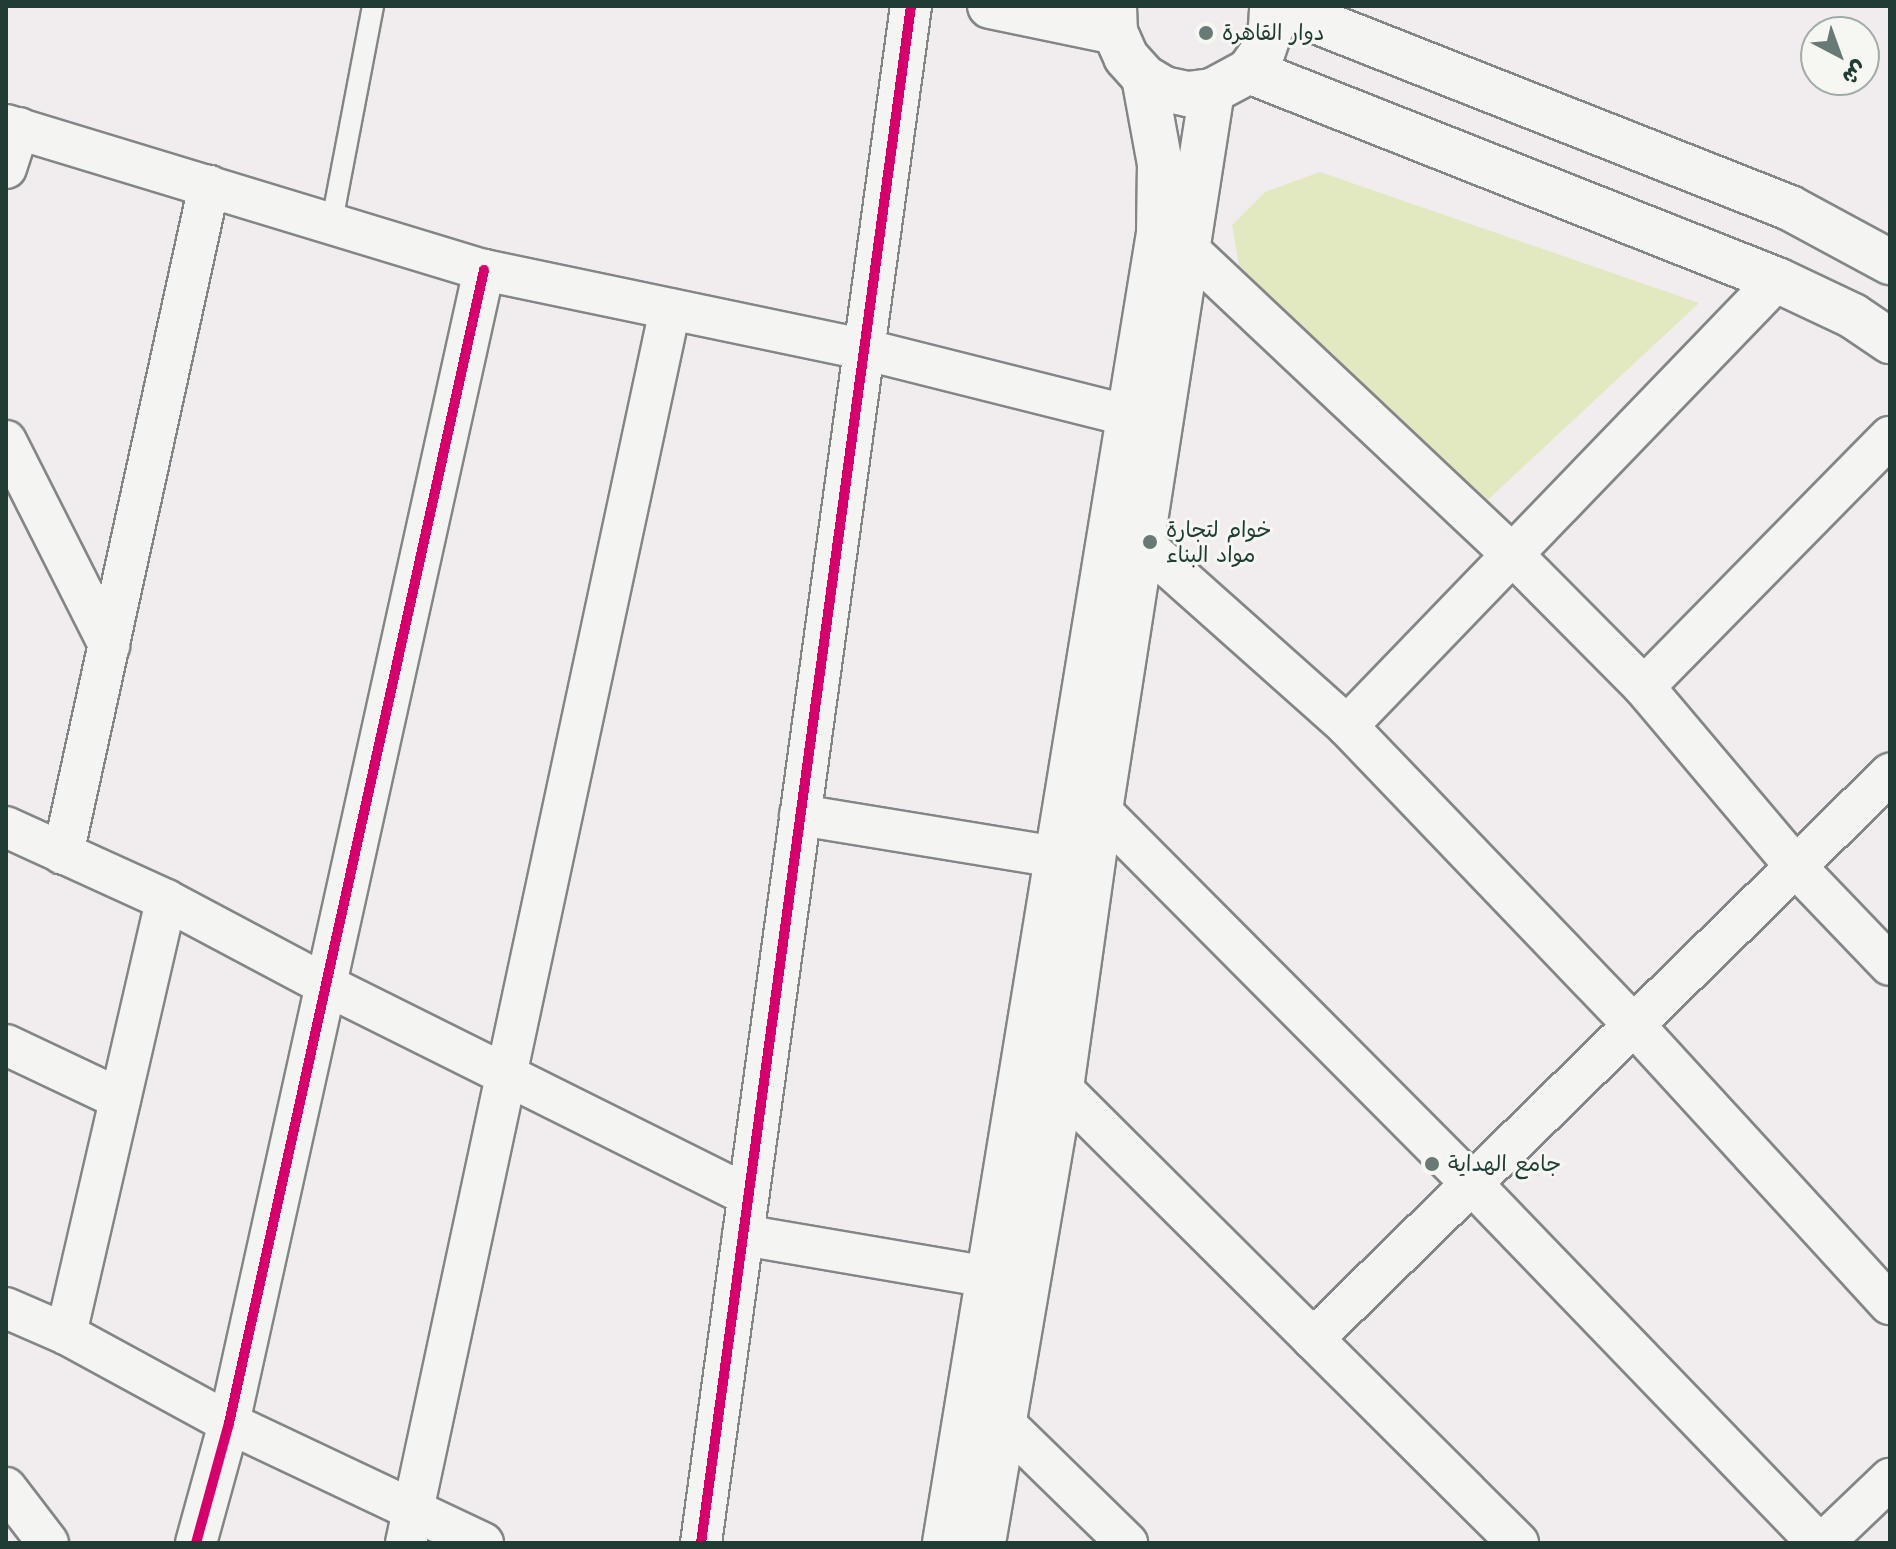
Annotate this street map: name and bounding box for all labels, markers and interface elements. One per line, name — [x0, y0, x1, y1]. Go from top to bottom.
north arrow — [1800, 16, 1880, 96]
place label: دوار القاهرة — [1222, 20, 1325, 46]
marker: دوار القاهرة — [1197, 24, 1215, 42]
text: ش — [1836, 54, 1873, 92]
place label: خوام لتجارة مواد البناء — [1166, 516, 1272, 568]
marker: خوام لتجارة مواد البناء — [1141, 533, 1159, 551]
place label: جامع الهداية — [1448, 1151, 1561, 1177]
marker: جامع الهداية — [1423, 1155, 1441, 1173]

